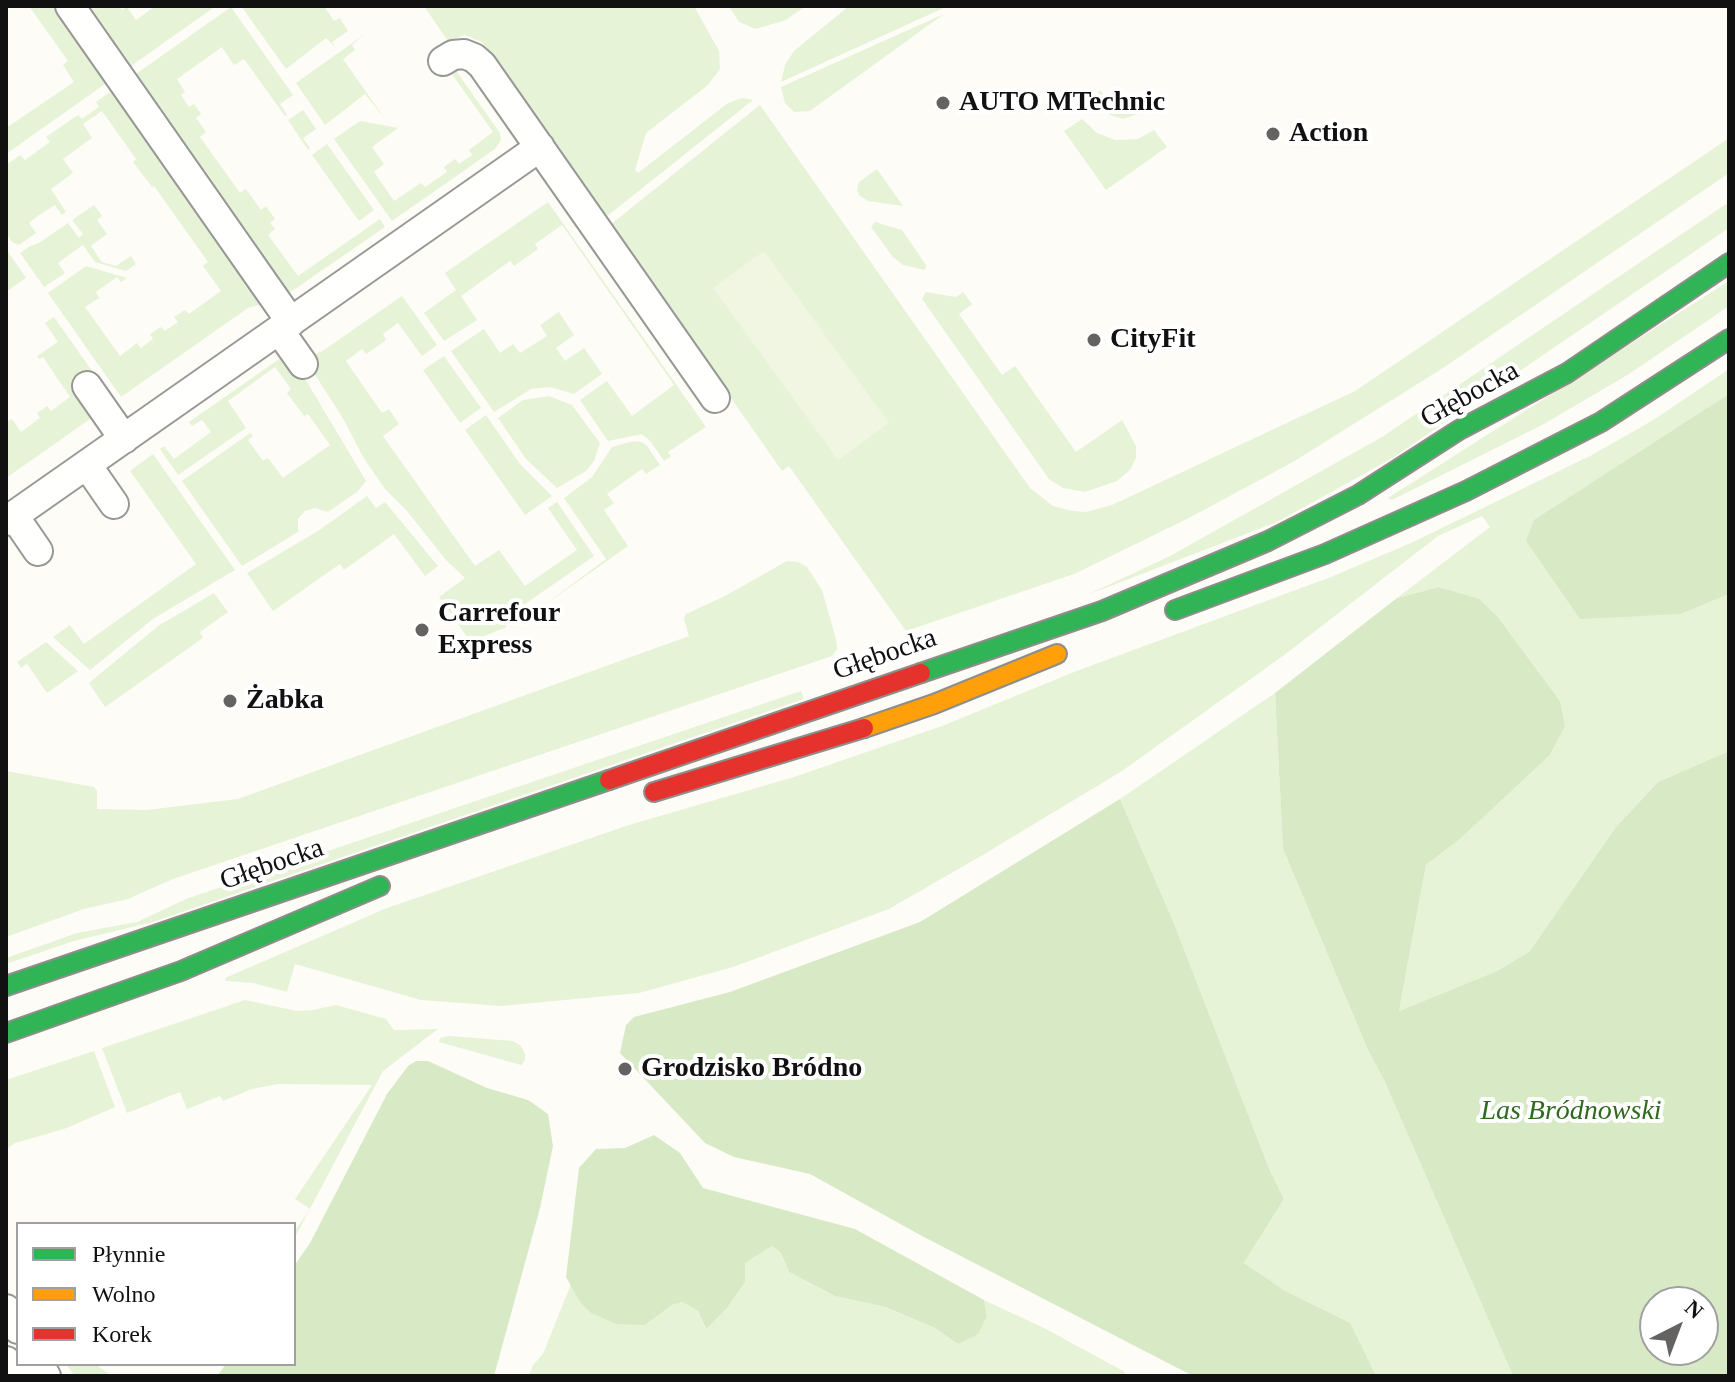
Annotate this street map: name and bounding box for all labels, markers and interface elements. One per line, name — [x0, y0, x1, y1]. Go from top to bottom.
place label: AUTO MTechnic — [959, 86, 1165, 120]
marker: AUTO MTechnic — [934, 94, 952, 112]
place label: Action — [1289, 117, 1368, 151]
marker: Action — [1264, 125, 1282, 143]
place label: CityFit — [1110, 323, 1196, 357]
marker: CityFit — [1085, 331, 1103, 349]
street label: Głębocka — [1415, 354, 1525, 436]
place label: Carrefour Express — [438, 597, 560, 663]
marker: Carrefour Express — [413, 621, 431, 639]
street label: Głębocka — [829, 622, 941, 688]
place label: Żabka — [246, 684, 324, 718]
marker: Żabka — [221, 692, 239, 710]
street label: Głębocka — [216, 832, 328, 898]
place label: Grodzisko Bródno — [641, 1052, 862, 1086]
marker: Grodzisko Bródno — [616, 1060, 634, 1078]
park label: Las Bródnowski — [1480, 1095, 1662, 1129]
legend — [16, 1222, 296, 1366]
text: Płynnie — [92, 1241, 165, 1267]
text: Wolno — [92, 1281, 155, 1307]
north arrow — [1639, 1286, 1719, 1366]
text: N — [1680, 1295, 1708, 1324]
text: Korek — [92, 1321, 152, 1347]

